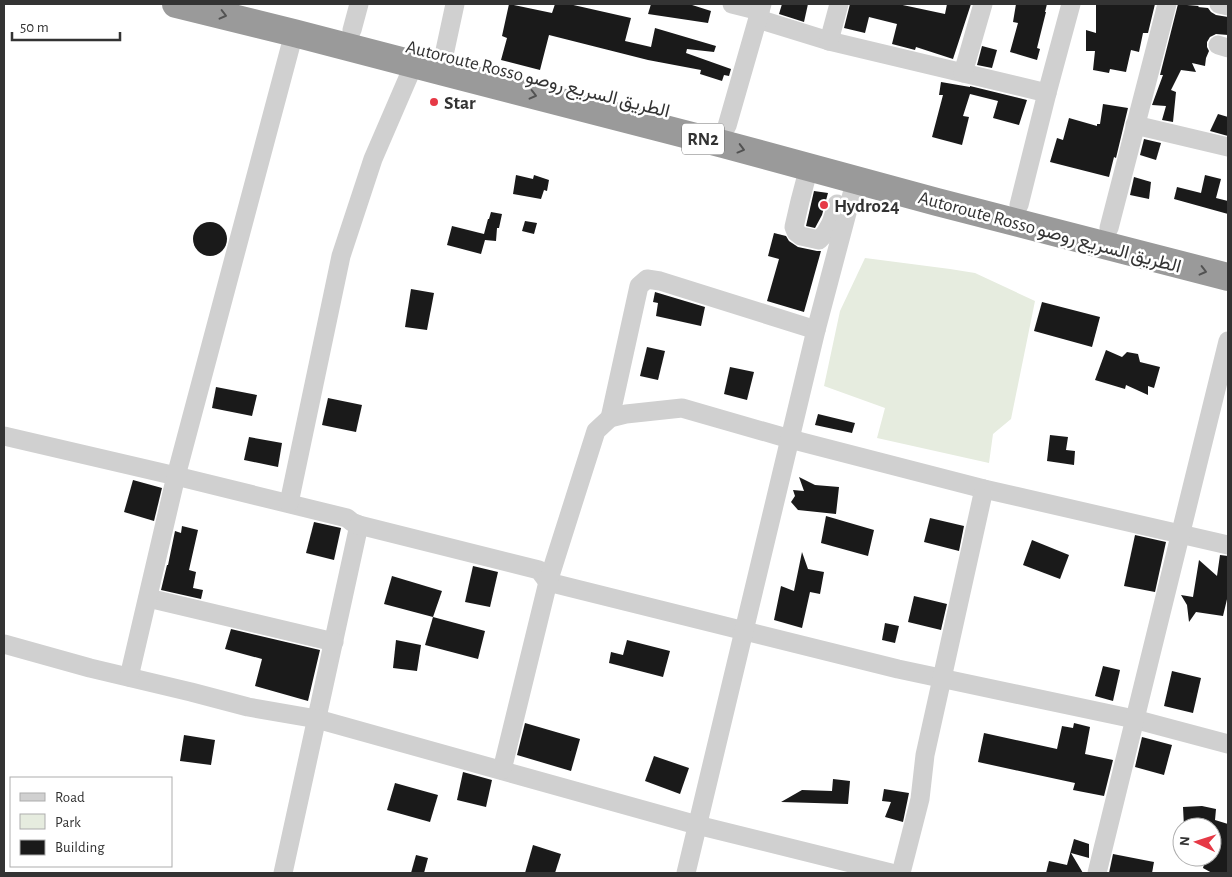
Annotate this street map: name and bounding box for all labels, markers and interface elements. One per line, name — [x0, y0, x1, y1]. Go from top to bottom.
one-way arrow — [219, 9, 228, 20]
scale bar — [12, 10, 120, 42]
text: 50 m — [20, 20, 49, 35]
street label: Autoroute Rosso الطريق السريع روصو — [403, 37, 672, 124]
one-way arrow — [529, 89, 538, 100]
place label: Star — [444, 94, 476, 113]
marker: Star — [428, 96, 440, 108]
road number: RN2 — [682, 124, 724, 154]
one-way arrow — [737, 143, 745, 153]
street label: Autoroute Rosso الطريق السريع روصو — [915, 188, 1183, 280]
place label: Hydro24 — [834, 197, 900, 216]
marker: Hydro24 — [818, 199, 830, 211]
one-way arrow — [1198, 265, 1207, 276]
legend — [10, 777, 172, 867]
text: Road — [55, 790, 85, 805]
text: Park — [55, 815, 81, 830]
north arrow — [1172, 817, 1222, 867]
text: N — [1178, 836, 1192, 847]
text: Building — [55, 840, 105, 855]

